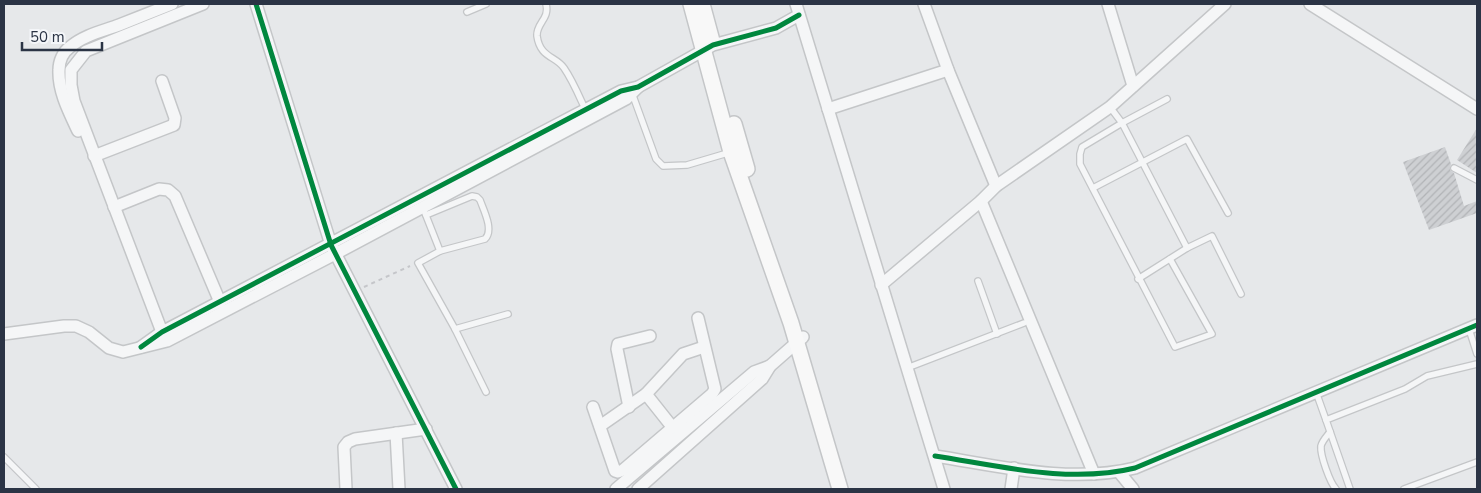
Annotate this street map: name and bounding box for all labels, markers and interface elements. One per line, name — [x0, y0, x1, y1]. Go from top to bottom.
scale bar — [22, 20, 102, 52]
text: 50 m — [30, 27, 65, 47]

